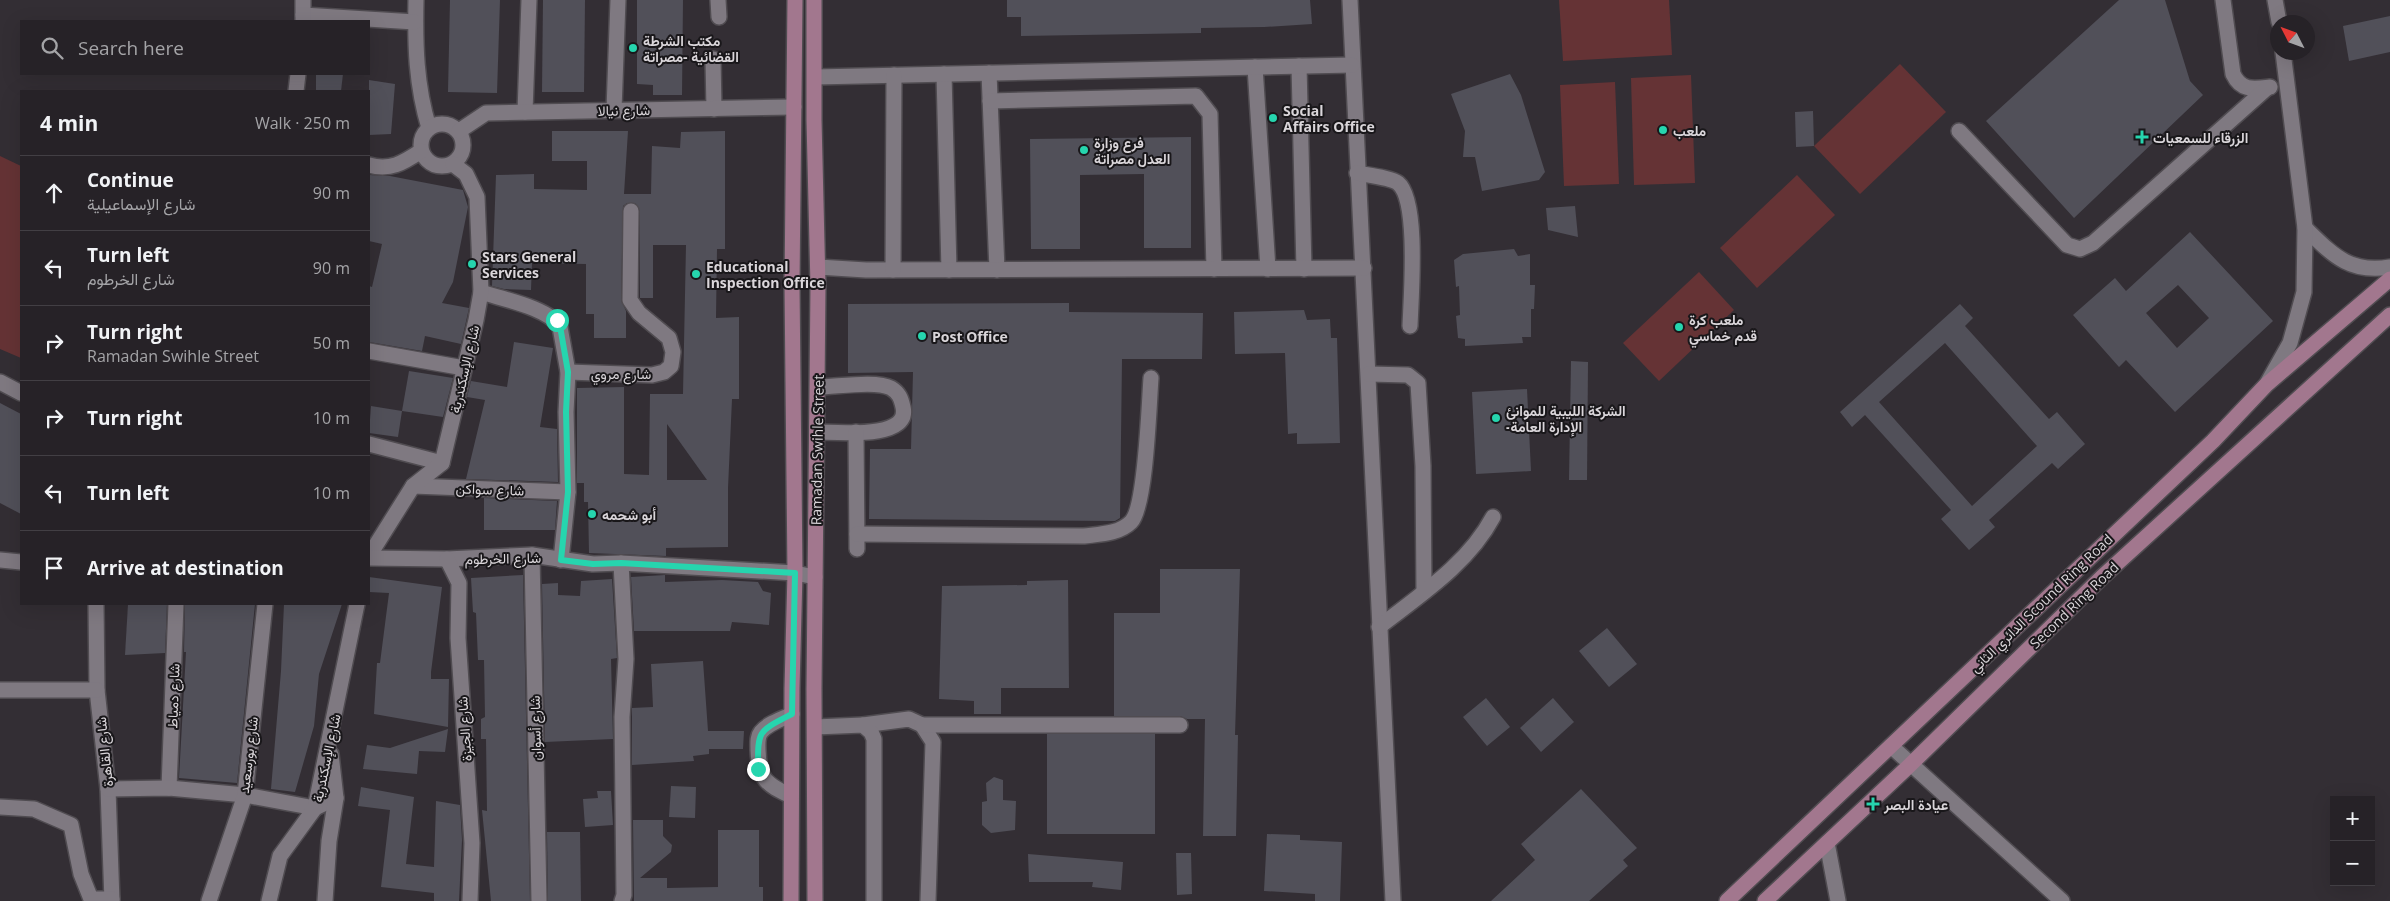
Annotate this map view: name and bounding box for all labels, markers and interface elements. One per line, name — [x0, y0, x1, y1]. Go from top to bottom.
north arrow — [2270, 15, 2315, 60]
search box — [20, 20, 370, 75]
place label: مكتب الشرطة القضائية -مصراتة — [643, 31, 739, 66]
icon: search — [38, 34, 66, 62]
text: Search here — [78, 35, 184, 61]
marker: مكتب الشرطة القضائية -مصراتة — [627, 42, 639, 54]
street label: شارع نيالا — [598, 100, 650, 122]
place label: Social Affairs Office — [1283, 101, 1375, 136]
text: 4 min — [40, 109, 98, 137]
text: Walk · 250 m — [255, 112, 350, 134]
marker: Social Affairs Office — [1267, 112, 1279, 124]
place label: ملعب — [1673, 121, 1707, 140]
marker: ملعب — [1657, 124, 1669, 136]
place label: الزرقاء للسمعيات — [2153, 128, 2248, 147]
marker: الزرقاء للسمعيات — [2135, 130, 2149, 144]
place label: فرع وزارة العدل مصراتة — [1094, 133, 1170, 168]
marker: فرع وزارة العدل مصراتة — [1078, 144, 1090, 156]
text: Continue — [87, 167, 174, 193]
icon: ahead — [40, 179, 68, 207]
text: 90 m — [313, 182, 350, 204]
text: شارع الإسماعيلية — [87, 193, 195, 215]
text: Turn left — [87, 242, 169, 268]
place label: Stars General Services — [482, 247, 576, 282]
icon: left — [40, 254, 68, 282]
text: 90 m — [313, 257, 350, 279]
place label: Educational Inspection Office — [706, 257, 825, 292]
marker: Stars General Services — [466, 258, 478, 270]
text: شارع الخرطوم — [87, 268, 175, 290]
marker: Educational Inspection Office — [690, 268, 702, 280]
route start — [546, 309, 569, 332]
place label: ملعب كرة قدم خماسي — [1689, 310, 1757, 348]
text: Turn right — [87, 319, 182, 345]
marker: ملعب كرة قدم خماسي — [1673, 321, 1685, 333]
street label: شارع الإسكندرية — [445, 323, 485, 415]
place label: Post Office — [932, 327, 1008, 346]
icon: right — [40, 329, 68, 357]
marker: Post Office — [916, 330, 928, 342]
text: 50 m — [313, 332, 350, 354]
text: Ramadan Swihle Street — [87, 345, 259, 367]
street label: شارع مروي — [591, 364, 651, 386]
street label: Ramadan Swihle Street — [806, 375, 828, 525]
place label: الشركة الليبية للموانئ -الإدارة العامة — [1506, 401, 1626, 437]
icon: right — [40, 404, 68, 432]
text: Turn right — [87, 405, 182, 431]
text: 10 m — [313, 407, 350, 429]
marker: الشركة الليبية للموانئ -الإدارة العامة — [1490, 412, 1502, 424]
street label: شارع سواكن — [455, 478, 525, 502]
icon: left — [40, 479, 68, 507]
text: Turn left — [87, 480, 169, 506]
text: 10 m — [313, 482, 350, 504]
place label: أبو شحمه — [602, 505, 656, 524]
marker: أبو شحمه — [586, 508, 598, 520]
street label: الدائري الثاني Scound Ring Road — [1965, 530, 2119, 679]
street label: شارع الخرطوم — [465, 548, 541, 570]
icon: arrive — [40, 554, 68, 582]
text: Arrive at destination — [87, 555, 284, 581]
street label: Second Ring Road — [2025, 558, 2123, 652]
street label: شارع دمياط — [162, 663, 186, 729]
street label: شارع أسوان — [525, 695, 547, 761]
street label: شارع الجيزة — [452, 696, 478, 762]
street label: شارع الإسكندرية — [307, 712, 347, 804]
street label: شارع بورسعيد — [234, 715, 264, 795]
street label: شارع القاهرة — [91, 716, 119, 788]
route end — [747, 758, 770, 781]
place label: عيادة البصر — [1883, 795, 1948, 814]
map controls — [2330, 796, 2375, 886]
button: + — [2330, 796, 2375, 841]
marker: عيادة البصر — [1866, 797, 1880, 811]
button: − — [2330, 841, 2375, 886]

